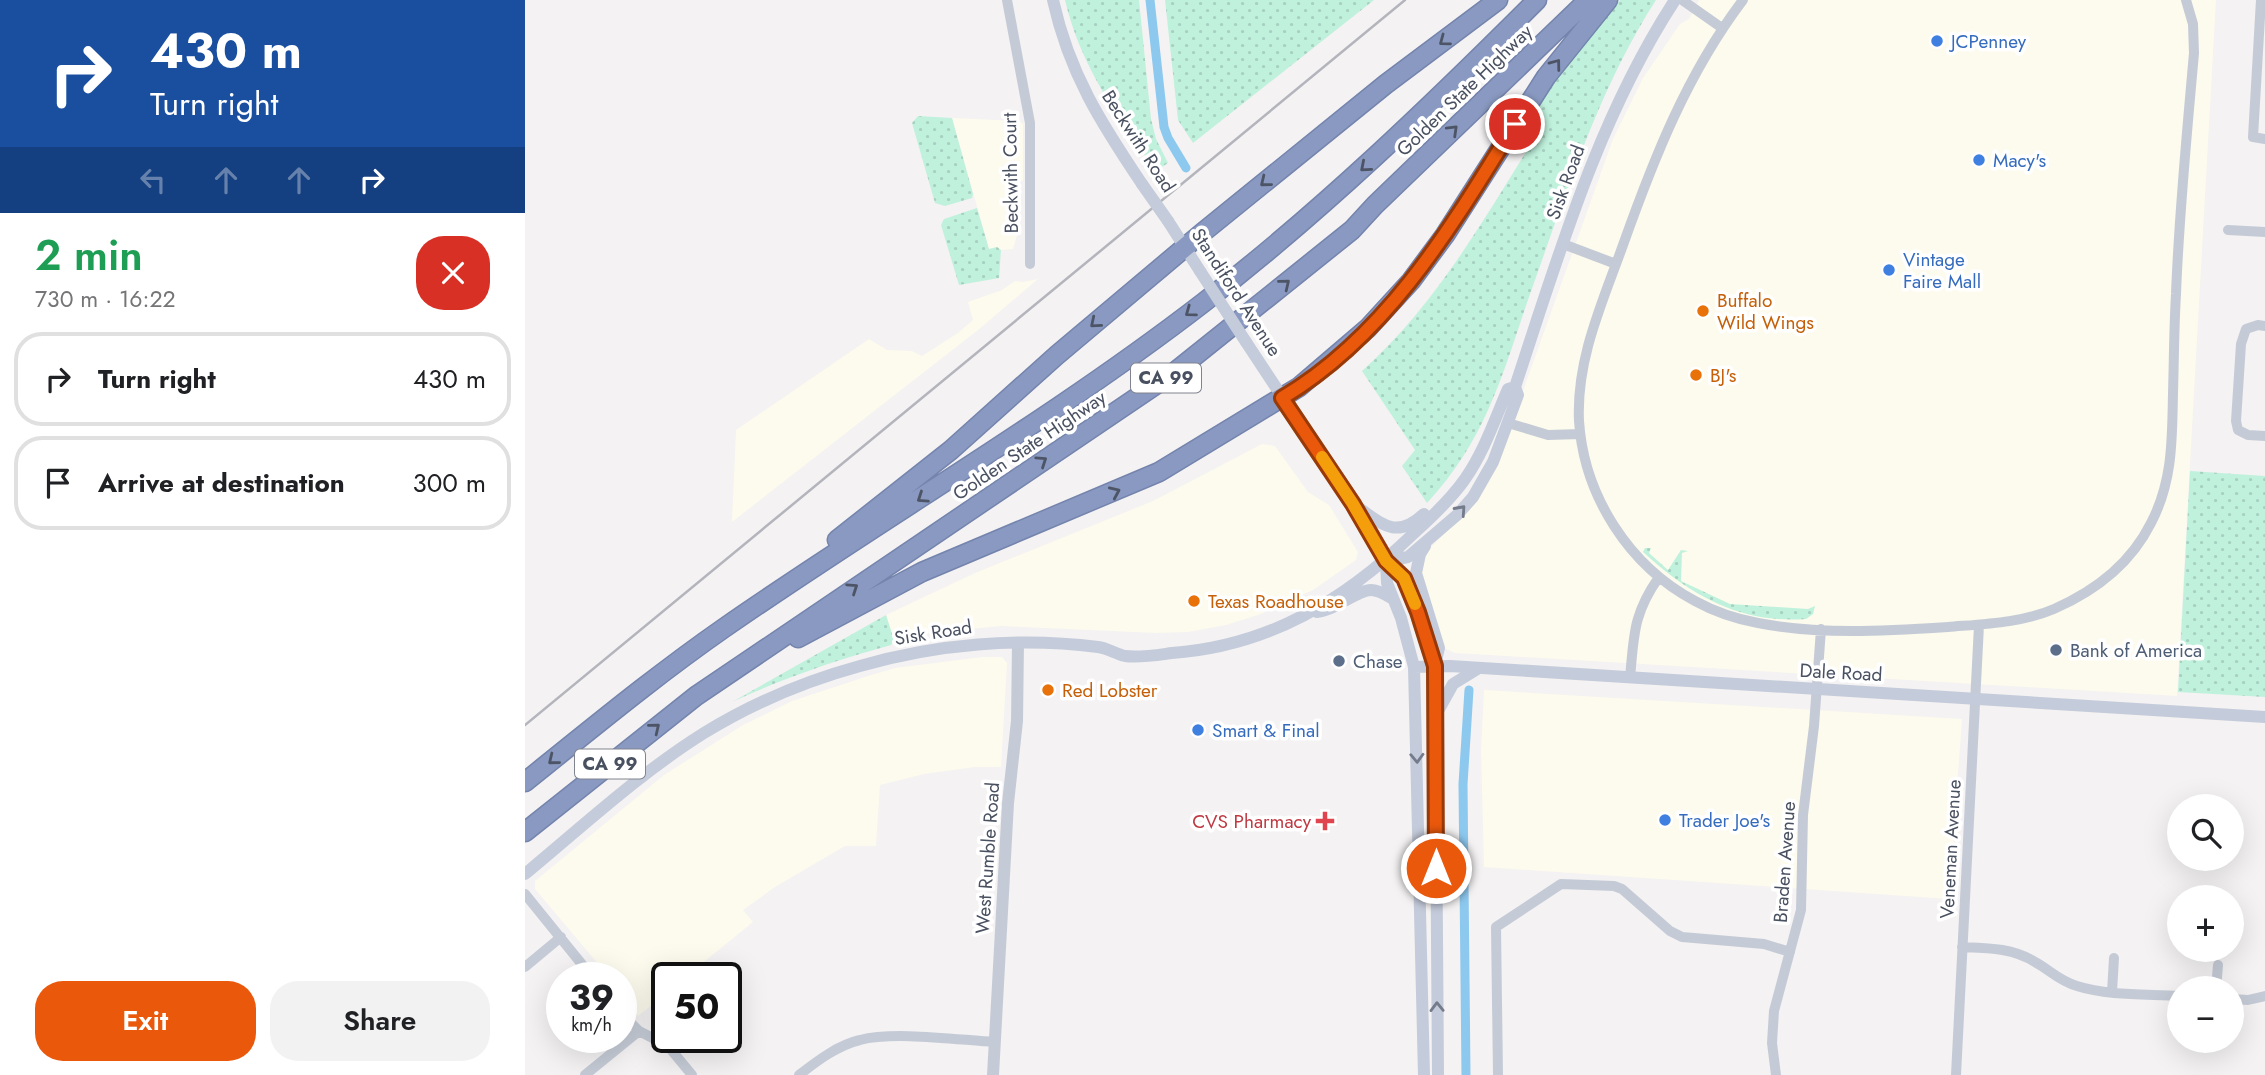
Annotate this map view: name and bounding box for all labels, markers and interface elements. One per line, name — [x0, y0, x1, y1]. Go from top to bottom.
text: 430 m — [150, 16, 302, 86]
street label: Golden State Highway — [1390, 18, 1539, 162]
icon: right — [35, 28, 126, 119]
place label: JCPenney — [1948, 28, 2027, 55]
one-way arrow — [1439, 33, 1451, 45]
marker: JCPenney — [1929, 33, 1945, 49]
one-way arrow — [1547, 59, 1560, 71]
text: Turn right — [150, 81, 279, 127]
street label: Beckwith Road — [1095, 85, 1182, 198]
pin — [1485, 94, 1545, 154]
icon: arrive — [1496, 105, 1534, 143]
street label: Beckwith Court — [996, 112, 1025, 234]
one-way arrow — [1444, 126, 1457, 139]
street label: Sisk Road — [1539, 141, 1592, 223]
place label: Macy's — [1993, 147, 2046, 174]
marker: Macy's — [1971, 152, 1987, 168]
one-way arrow — [1360, 159, 1373, 171]
icon: left — [134, 161, 172, 199]
icon: ahead — [207, 161, 245, 199]
icon: ahead — [280, 161, 318, 199]
icon: right — [353, 161, 391, 199]
one-way arrow — [1260, 173, 1272, 186]
street label: Standiford Avenue — [1185, 223, 1288, 362]
text: 2 min — [35, 225, 143, 286]
button: close — [416, 236, 490, 310]
place label: Vintage Faire Mall — [1903, 246, 1981, 295]
marker: Vintage Faire Mall — [1881, 262, 1897, 278]
one-way arrow — [1278, 279, 1290, 292]
text: 730 m · 16:22 — [35, 282, 176, 316]
place label: Buffalo Wild Wings — [1717, 287, 1814, 336]
marker: Buffalo Wild Wings — [1695, 303, 1711, 319]
one-way arrow — [1185, 304, 1198, 317]
one-way arrow — [1090, 314, 1103, 327]
icon: right — [39, 360, 77, 398]
text: Turn right — [98, 360, 216, 398]
text: 430 m — [413, 360, 486, 398]
place label: BJ's — [1710, 362, 1737, 389]
road number: CA 99 — [1131, 364, 1201, 392]
marker: BJ's — [1688, 367, 1704, 383]
street label: Golden State Highway — [947, 384, 1112, 507]
one-way arrow — [1034, 457, 1047, 469]
icon: arrive — [39, 464, 77, 502]
text: Arrive at destination — [98, 464, 345, 502]
text: 300 m — [413, 464, 486, 502]
one-way arrow — [1108, 486, 1121, 500]
one-way arrow — [917, 489, 930, 502]
one-way arrow — [1453, 505, 1465, 518]
one-way arrow — [846, 583, 859, 596]
place label: Texas Roadhouse — [1208, 588, 1344, 615]
marker: Texas Roadhouse — [1186, 593, 1202, 609]
street label: Sisk Road — [892, 613, 974, 652]
place label: Bank of America — [2070, 637, 2202, 664]
marker: Bank of America — [2048, 642, 2064, 658]
place label: Chase — [1353, 648, 1403, 675]
marker: Chase — [1331, 653, 1347, 669]
street label: Dale Road — [1799, 657, 1883, 688]
place label: Red Lobster — [1062, 677, 1158, 704]
marker: Red Lobster — [1040, 682, 1056, 698]
place label: Smart & Final — [1212, 717, 1320, 744]
marker: Smart & Final — [1190, 722, 1206, 738]
one-way arrow — [647, 724, 659, 737]
road number: CA 99 — [575, 750, 645, 778]
one-way arrow — [548, 751, 560, 764]
one-way arrow — [1410, 752, 1425, 763]
street label: Veneman Avenue — [1933, 779, 1968, 919]
street label: West Rumble Road — [969, 781, 1006, 935]
map controls — [2167, 794, 2244, 1053]
button: search — [2167, 794, 2244, 871]
street label: Braden Avenue — [1767, 800, 1802, 924]
place label: Trader Joe's — [1679, 807, 1770, 834]
place label: CVS Pharmacy — [1192, 808, 1312, 835]
marker: Trader Joe's — [1657, 812, 1673, 828]
marker: CVS Pharmacy — [1317, 813, 1333, 829]
position arrow — [1399, 831, 1473, 905]
button: + — [2167, 885, 2244, 962]
speed limit sign: 50 — [651, 962, 742, 1053]
text: 39 — [569, 973, 614, 1023]
button: − — [2167, 976, 2244, 1053]
button: Exit — [35, 981, 256, 1061]
button: Share — [270, 981, 490, 1061]
one-way arrow — [1430, 1001, 1445, 1012]
text: km/h — [571, 1012, 612, 1038]

